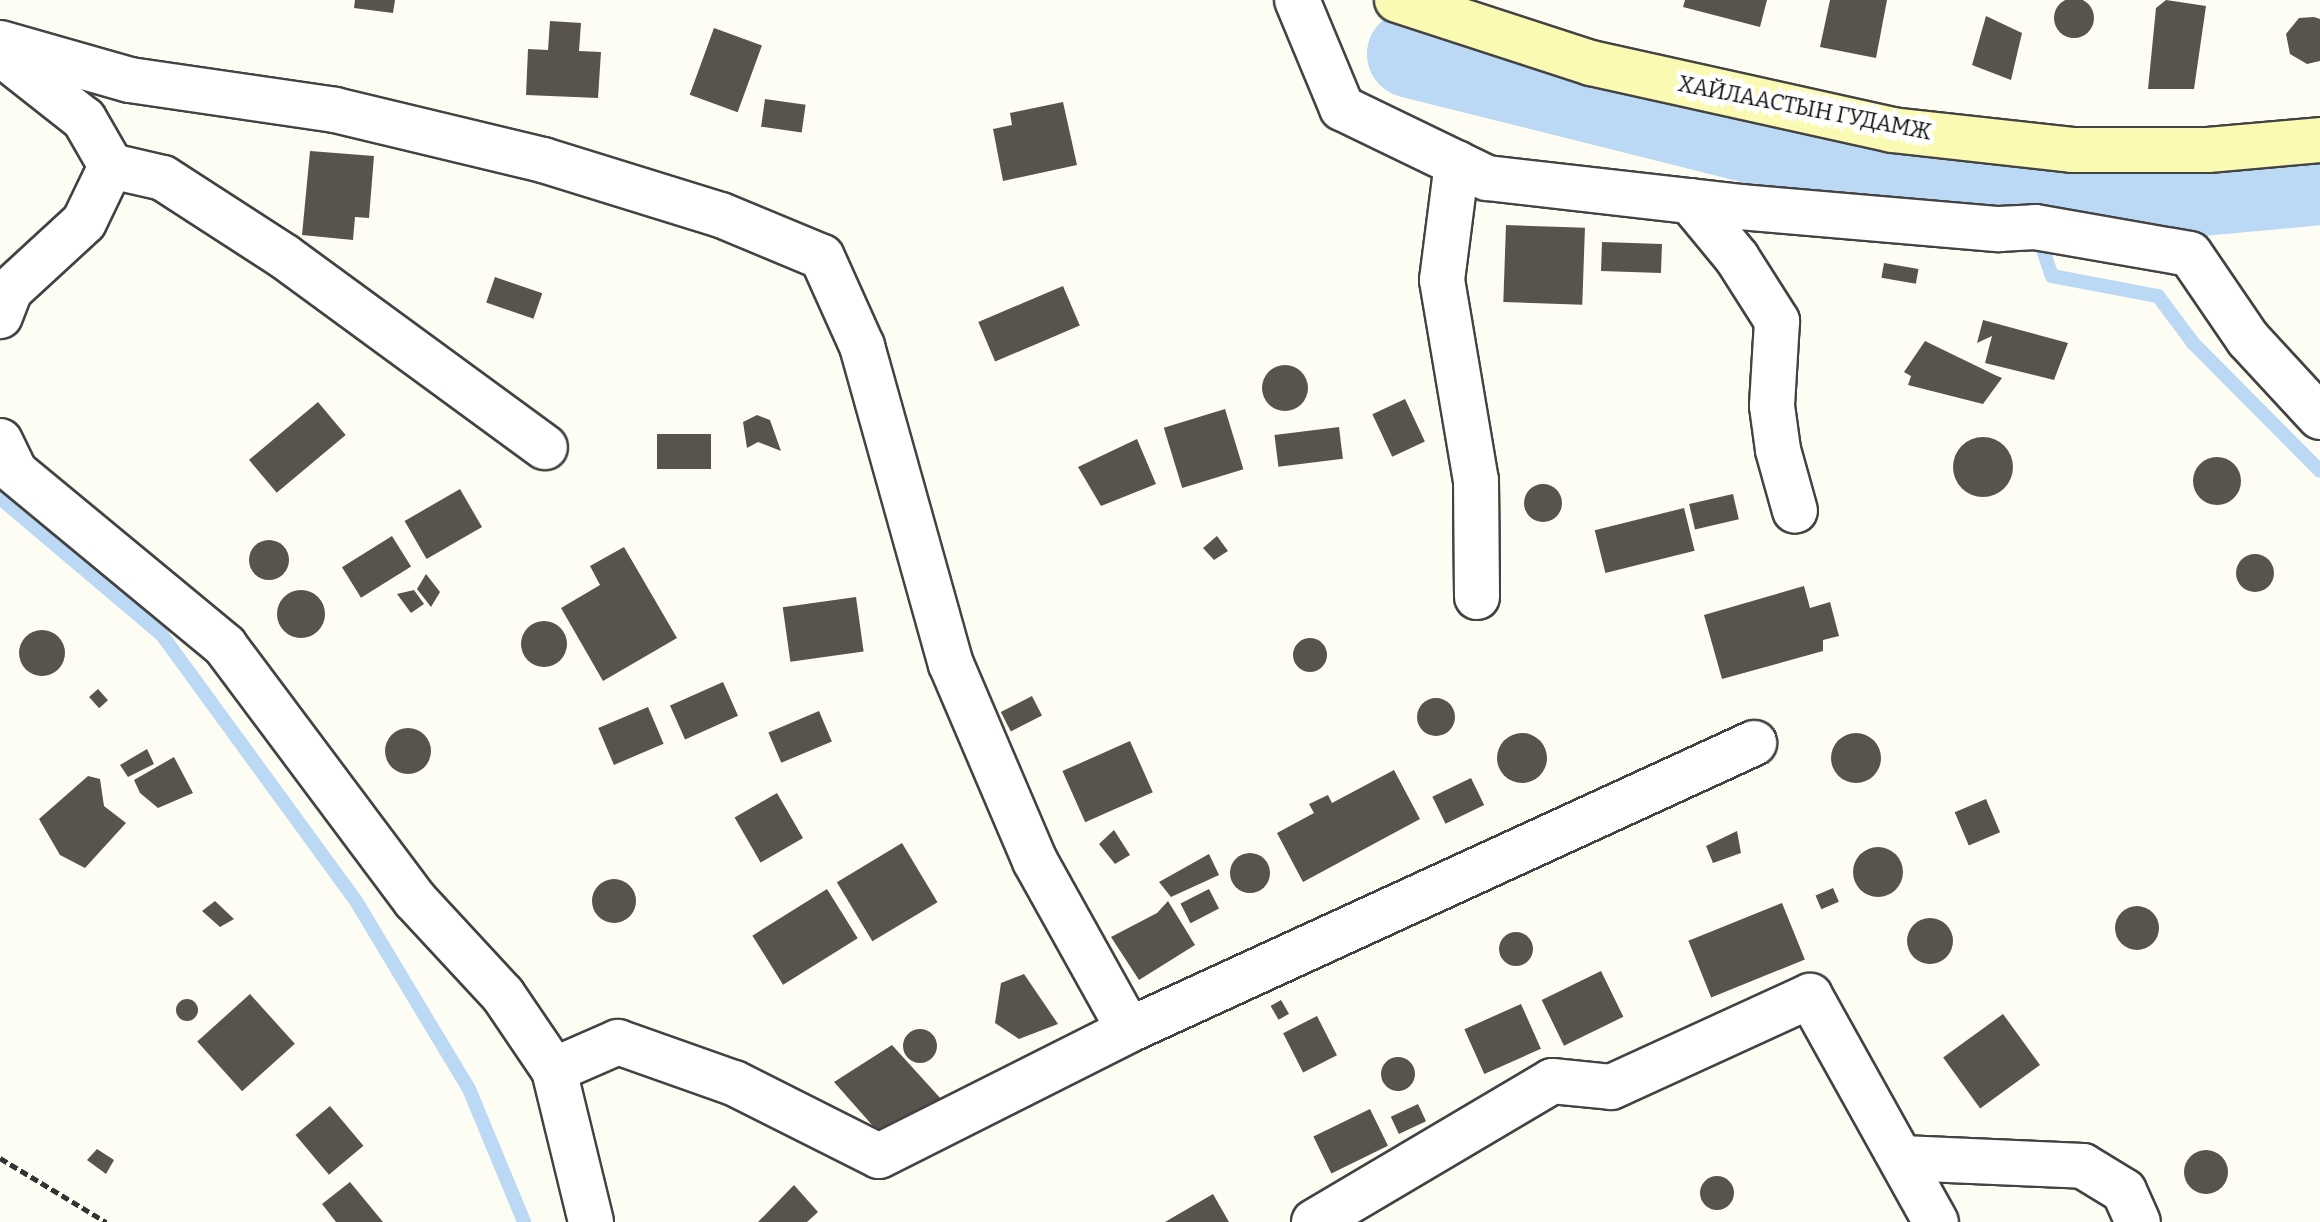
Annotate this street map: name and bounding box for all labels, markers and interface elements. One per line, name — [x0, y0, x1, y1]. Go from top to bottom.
street label: ХАЙЛААСТЫН ГУДАМЖ — [1676, 70, 1934, 146]

